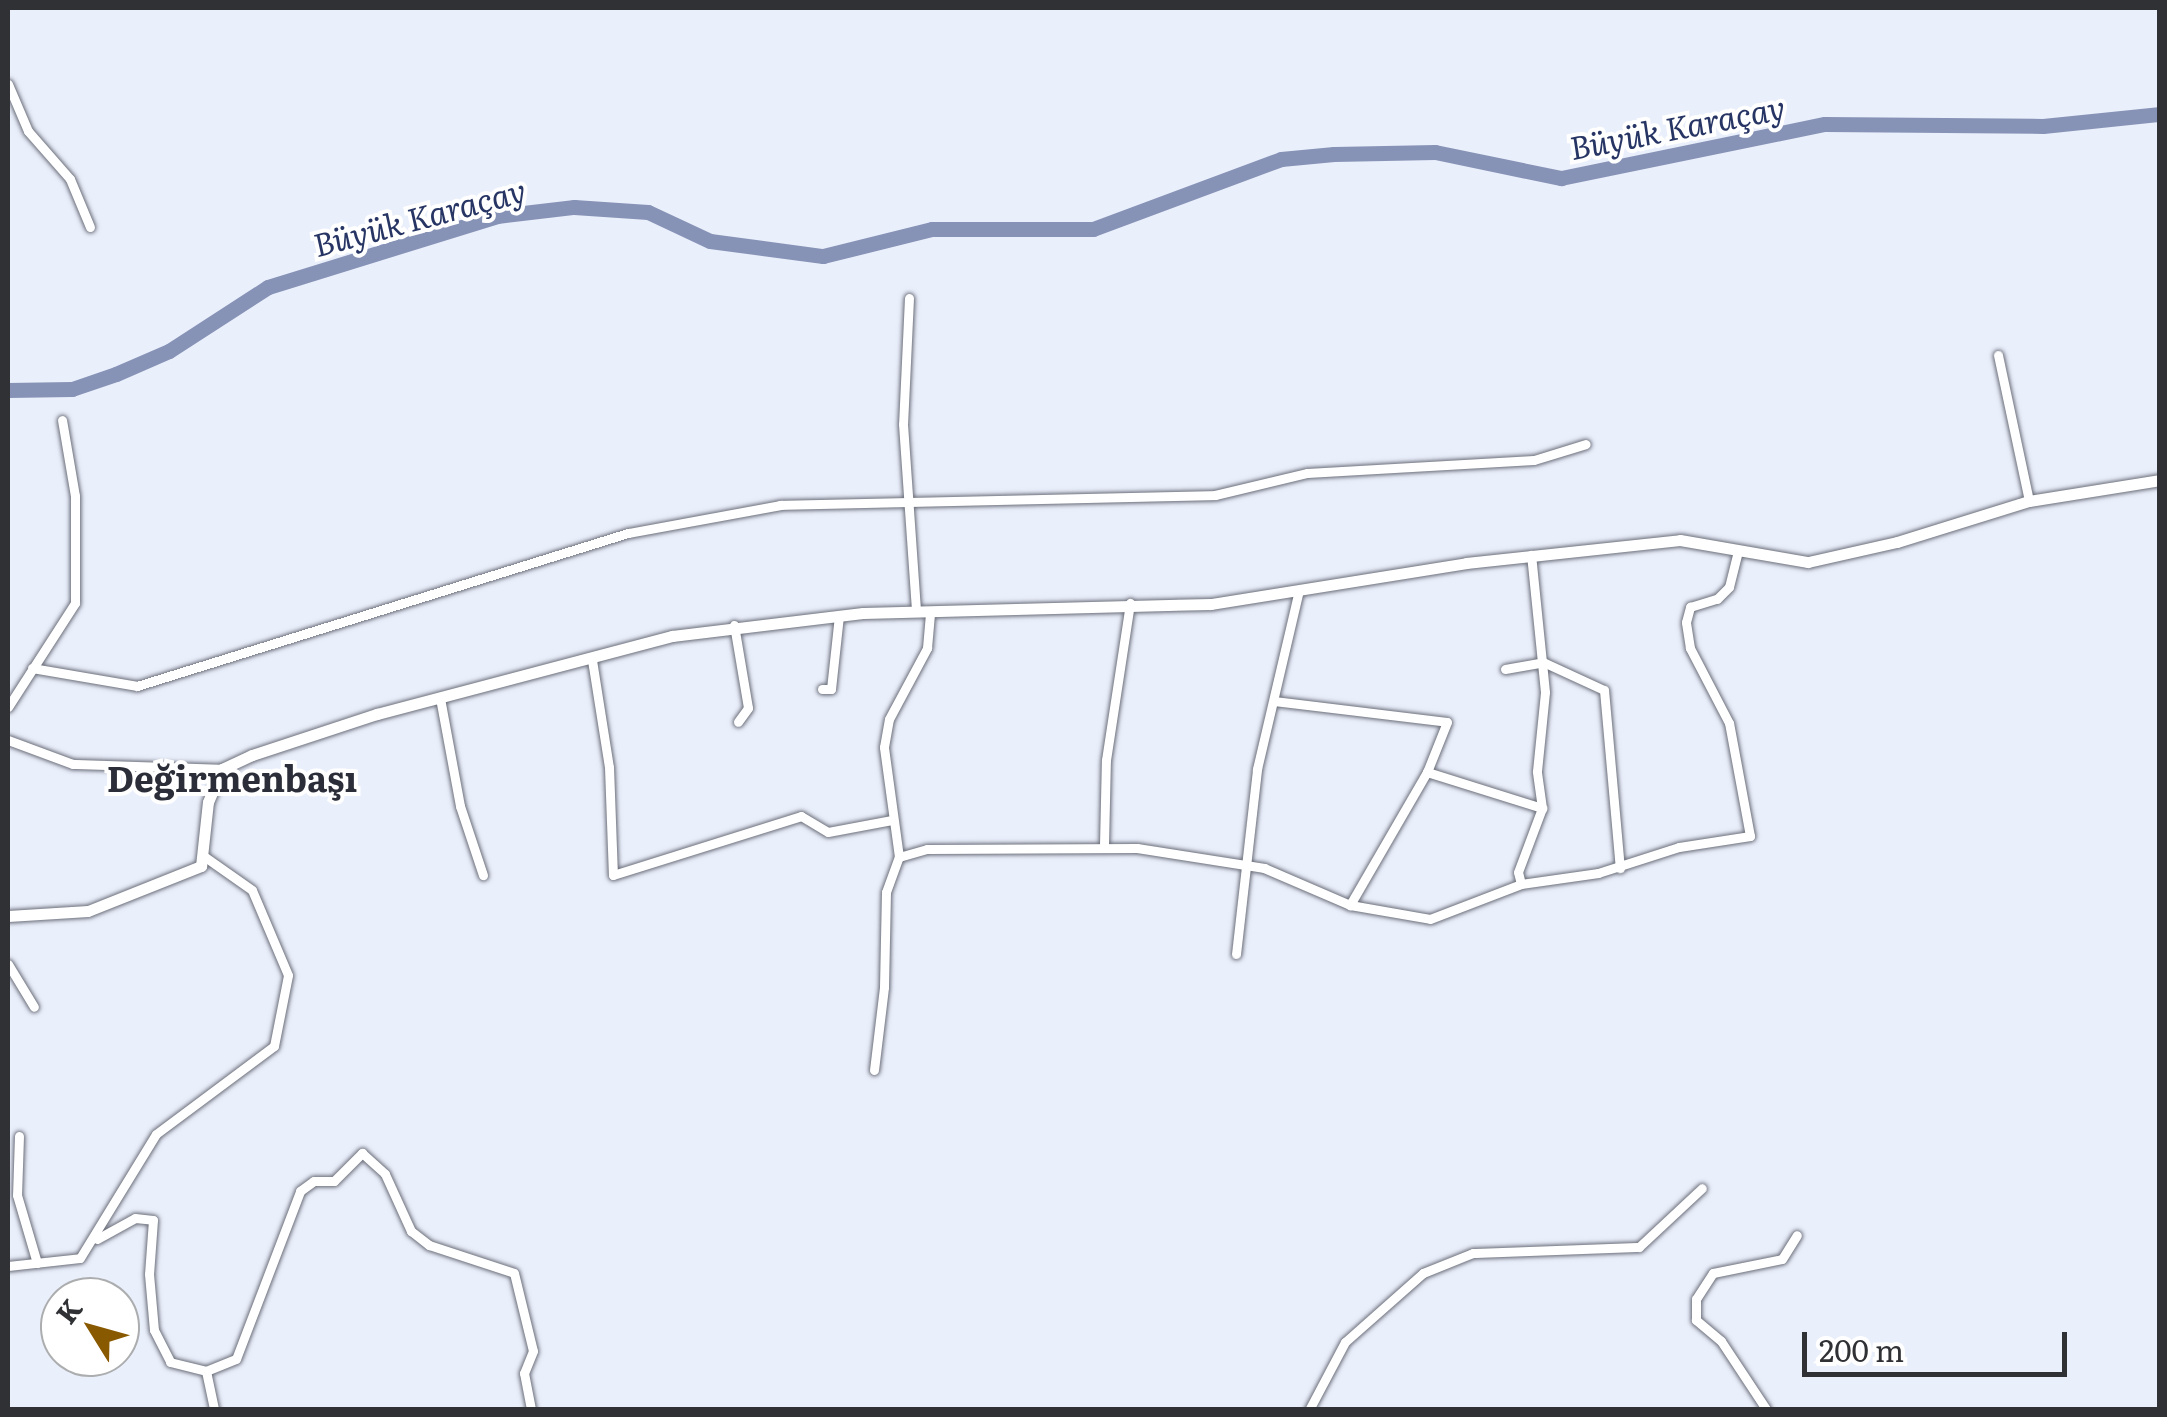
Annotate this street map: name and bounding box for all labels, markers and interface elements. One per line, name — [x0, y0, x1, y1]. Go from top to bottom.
water label: Büyük Karaçay — [1566, 86, 1788, 166]
water label: Büyük Karaçay — [309, 169, 529, 263]
district label: Değirmenbaşı — [107, 756, 357, 798]
north arrow — [40, 1277, 140, 1377]
text: K — [44, 1289, 91, 1332]
scale bar — [1807, 1312, 2072, 1374]
text: 200 m — [1819, 1327, 1904, 1371]

